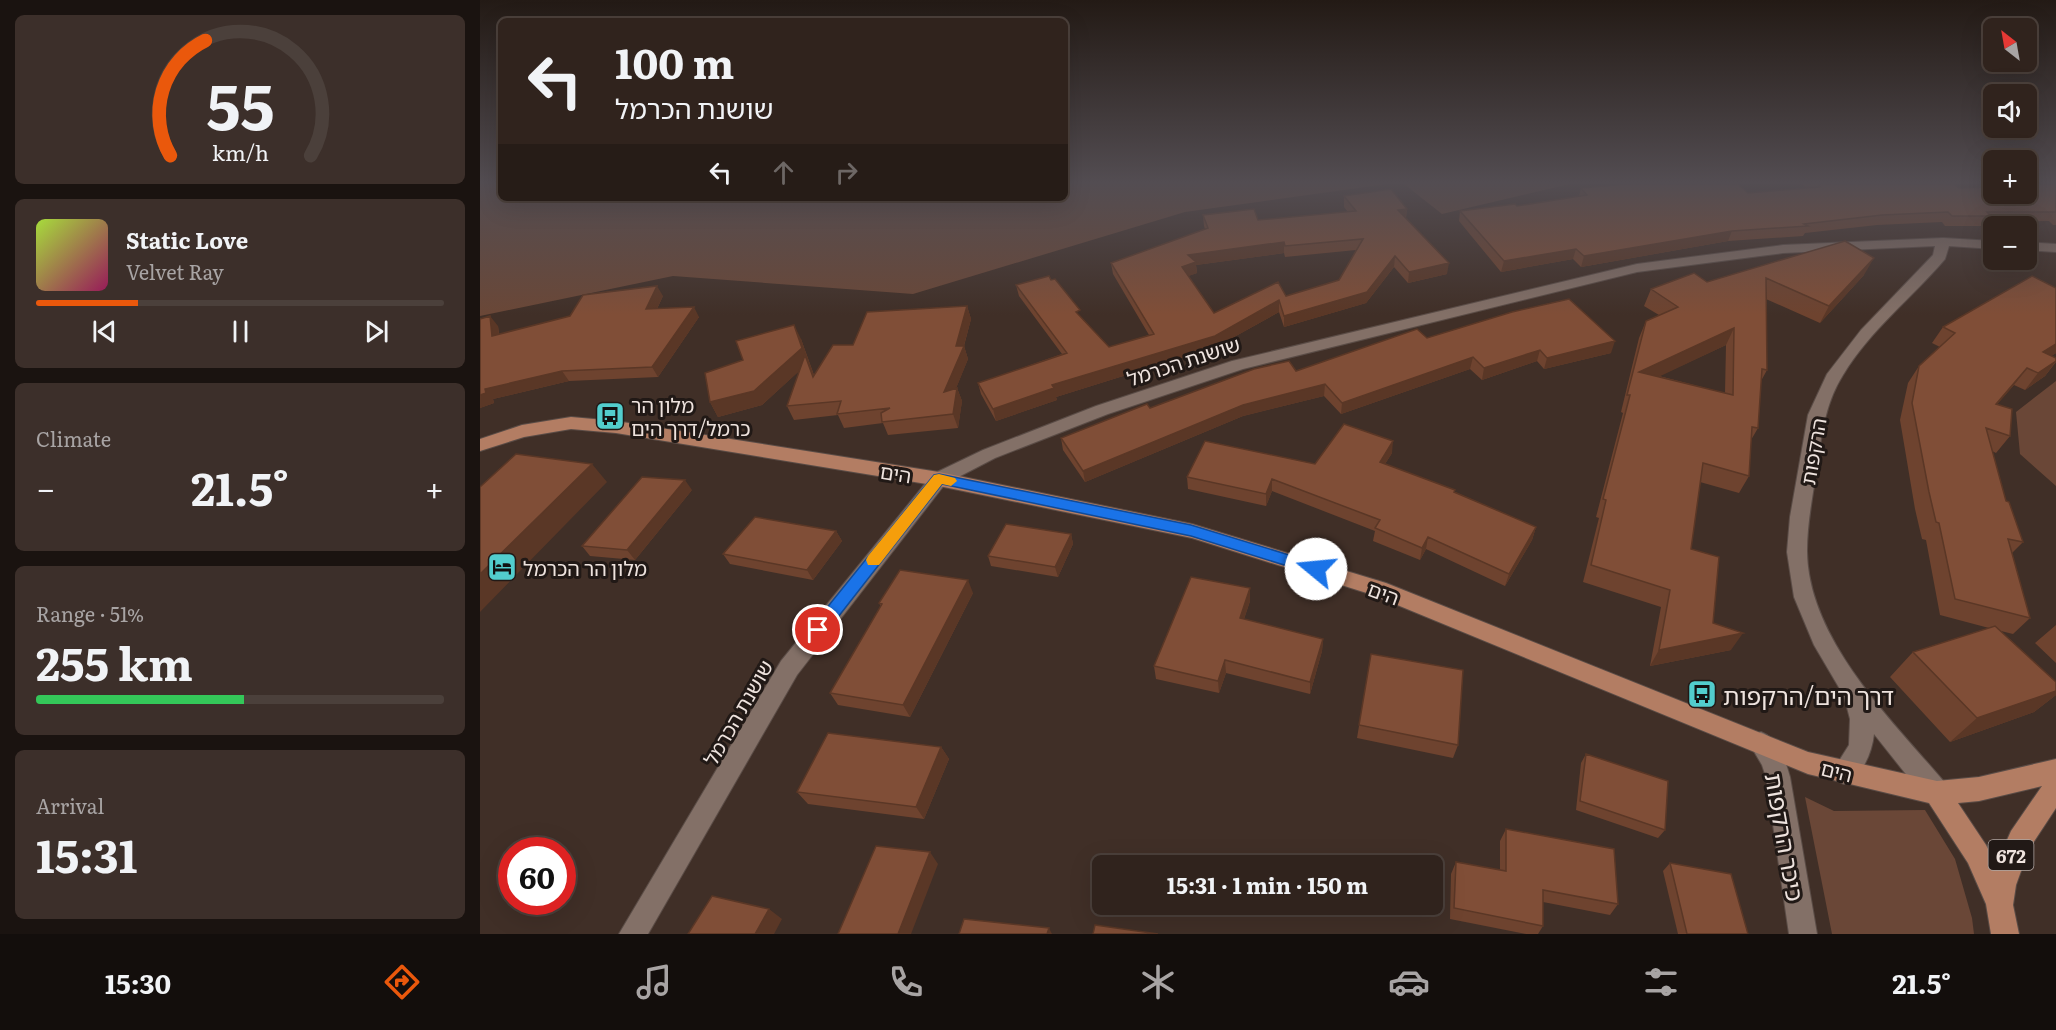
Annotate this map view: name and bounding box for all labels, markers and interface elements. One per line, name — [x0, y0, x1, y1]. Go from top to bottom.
north arrow — [1983, 18, 2037, 72]
map controls — [1983, 18, 2037, 270]
text: 100 m — [615, 30, 734, 92]
icon: left — [516, 42, 594, 120]
text: 55 — [206, 58, 274, 150]
button: sound — [1983, 84, 2037, 138]
text: שושנת הכרמל — [615, 87, 773, 127]
text: km/h — [211, 137, 269, 169]
button: + — [1983, 150, 2037, 204]
icon: left — [704, 156, 737, 189]
icon: ahead — [767, 156, 800, 189]
icon: right — [830, 156, 863, 189]
button: − — [1983, 216, 2037, 270]
text: Static Love — [126, 223, 248, 256]
text: Velvet Ray — [126, 256, 224, 286]
icon: previous — [88, 315, 121, 348]
icon: pause — [224, 315, 257, 348]
icon: next — [360, 315, 393, 348]
street label: שושנת הכרמל — [1123, 328, 1243, 392]
place label: מלון הר כרמל/דרך הים — [631, 389, 751, 442]
bus stop icon: מלון הר כרמל/דרך הים — [594, 400, 626, 432]
street label: הרקפות — [1791, 415, 1833, 487]
text: Climate — [36, 423, 111, 453]
text: 21.5° — [191, 453, 289, 520]
street label: הים — [878, 455, 914, 489]
text: − — [36, 462, 55, 511]
text: + — [425, 462, 444, 511]
position arrow — [1284, 537, 1348, 601]
hotel icon: מלון הר הכרמל — [486, 551, 518, 583]
place label: מלון הר הכרמל — [523, 552, 647, 582]
street label: הים — [1364, 573, 1404, 611]
text: Range · 51% — [36, 598, 144, 628]
pin — [792, 604, 843, 655]
icon: arrive — [801, 613, 834, 646]
text: 255 km — [36, 628, 193, 695]
street label: שושנת הכרמל — [695, 654, 779, 770]
place label: דרך הים/הרקפות — [1723, 677, 1894, 712]
bus stop icon: דרך הים/הרקפות — [1686, 678, 1718, 710]
street label: הים — [1818, 752, 1856, 788]
street label: כיכר הרקפות — [1758, 770, 1814, 904]
text: Arrival — [36, 790, 104, 820]
text: 15:31 — [36, 820, 137, 887]
speed limit sign: 60 — [498, 837, 576, 915]
road number: 672 — [1988, 840, 2033, 870]
text: 15:31 · 1 min · 150 m — [1167, 868, 1368, 901]
icon: directions — [381, 961, 423, 1003]
icon: music — [633, 961, 675, 1003]
icon: phone — [885, 961, 927, 1003]
icon: climate — [1137, 961, 1179, 1003]
icon: car — [1388, 961, 1430, 1003]
icon: filters — [1640, 961, 1682, 1003]
text: 15:30 — [105, 962, 171, 1002]
text: 21.5° — [1892, 962, 1951, 1002]

